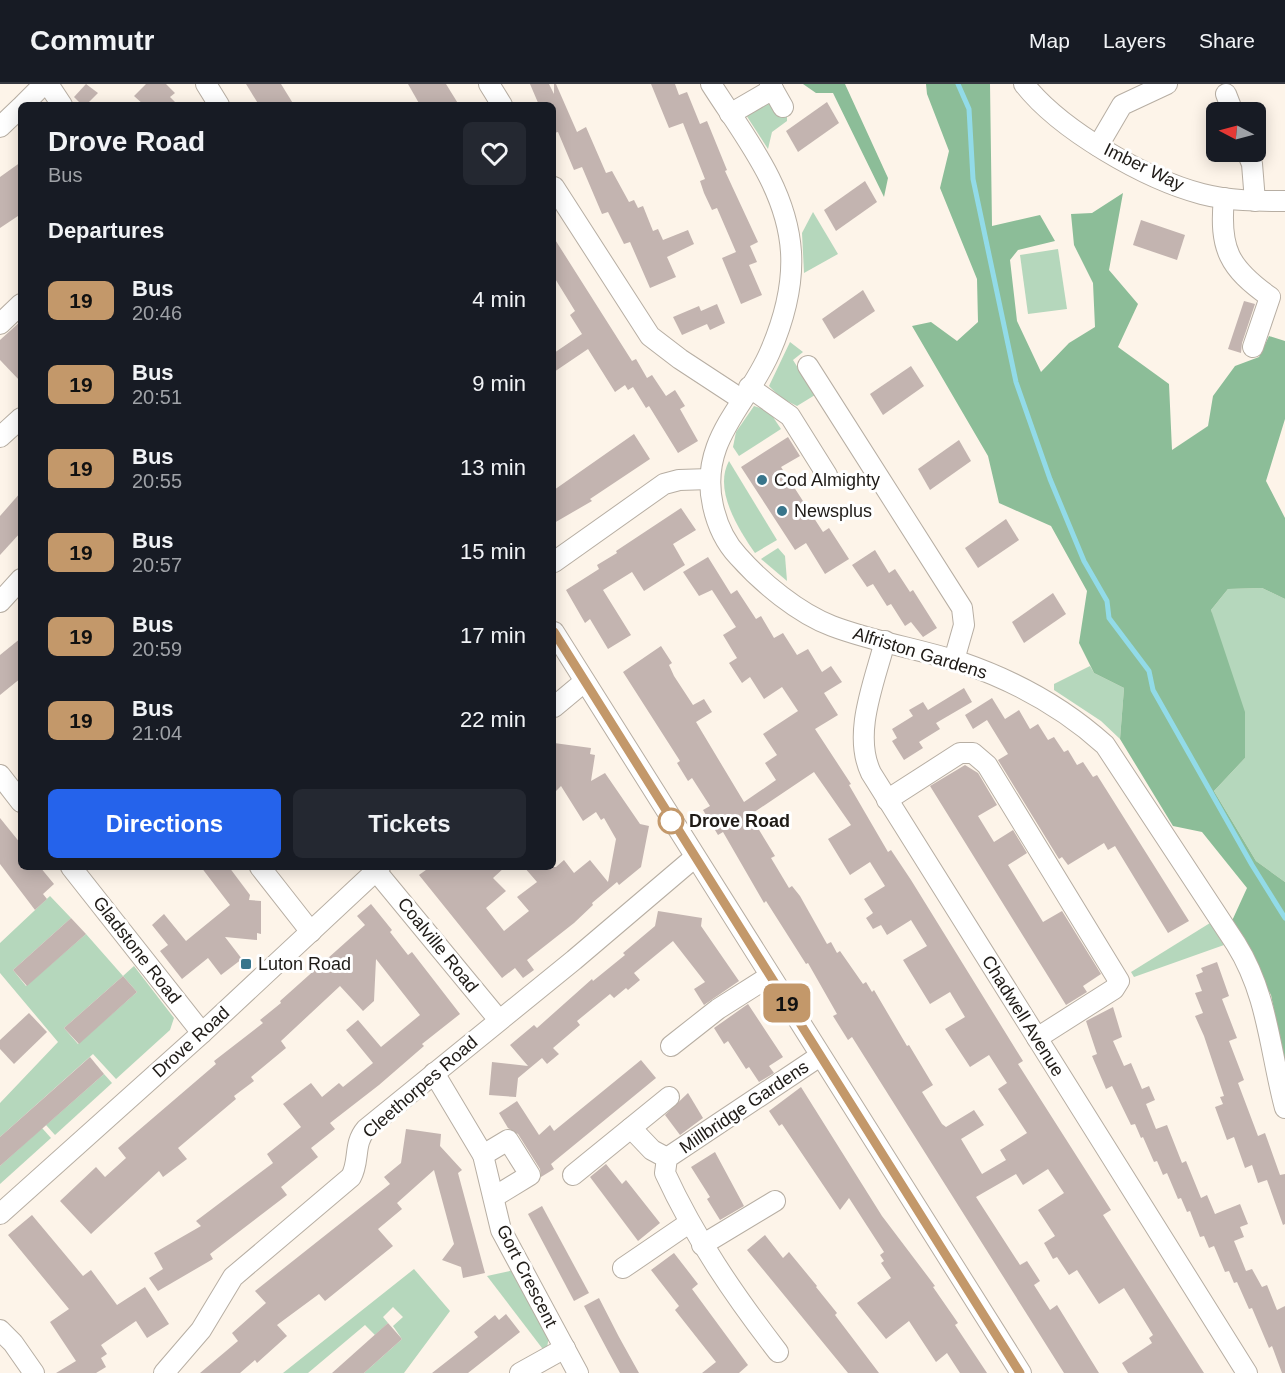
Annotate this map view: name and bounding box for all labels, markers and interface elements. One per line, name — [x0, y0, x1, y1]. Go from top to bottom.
text: Commutr — [30, 25, 154, 56]
text: Map — [1029, 29, 1070, 52]
text: Layers — [1103, 29, 1166, 52]
text: Share — [1199, 29, 1255, 52]
north arrow — [1206, 102, 1266, 162]
map controls — [1206, 102, 1266, 162]
button: heart — [463, 122, 526, 185]
text: Drove Road — [48, 126, 205, 157]
street label: Imber Way — [1101, 139, 1187, 195]
text: Bus — [48, 164, 82, 186]
text: Departures — [48, 218, 164, 243]
text: Bus — [132, 276, 174, 301]
text: 4 min — [472, 287, 526, 312]
text: 19 — [69, 289, 93, 312]
text: 20:46 — [132, 302, 182, 324]
text: Bus — [132, 360, 174, 385]
text: 9 min — [472, 371, 526, 396]
text: 19 — [69, 373, 93, 396]
text: 20:51 — [132, 386, 182, 408]
text: Bus — [132, 444, 174, 469]
text: 13 min — [460, 455, 526, 480]
text: 19 — [69, 457, 93, 480]
text: 20:55 — [132, 470, 182, 492]
place label: Cod Almighty — [774, 470, 880, 490]
marker: Cod Almighty — [755, 473, 769, 487]
place label: Newsplus — [794, 501, 872, 521]
marker: Newsplus — [775, 504, 789, 518]
text: Bus — [132, 528, 174, 553]
text: 15 min — [460, 539, 526, 564]
text: 19 — [69, 541, 93, 564]
text: 20:57 — [132, 554, 182, 576]
text: Bus — [132, 612, 174, 637]
text: 17 min — [460, 623, 526, 648]
street label: Alfriston Gardens — [851, 623, 989, 683]
text: 19 — [69, 625, 93, 648]
text: 20:59 — [132, 638, 182, 660]
text: Bus — [132, 696, 174, 721]
text: 22 min — [460, 707, 526, 732]
text: 19 — [69, 709, 93, 732]
text: 21:04 — [132, 722, 182, 744]
button: Directions — [48, 789, 281, 858]
button: Tickets — [293, 789, 526, 858]
marker: Drove Road — [658, 808, 684, 834]
place label: Drove Road — [689, 811, 790, 831]
street label: Gladstone Road — [89, 893, 185, 1007]
street label: Coalville Road — [394, 894, 482, 996]
street label: Chadwell Avenue — [978, 952, 1068, 1080]
place label: Luton Road — [258, 954, 351, 974]
marker: Luton Road — [239, 957, 253, 971]
line badge: 19 — [760, 984, 814, 1022]
text: 19 — [775, 992, 799, 1015]
street label: Drove Road — [149, 1002, 233, 1082]
street label: Cleethorpes Road — [359, 1032, 481, 1142]
street label: Millbridge Gardens — [676, 1056, 812, 1158]
street label: Gort Crescent — [493, 1222, 561, 1330]

